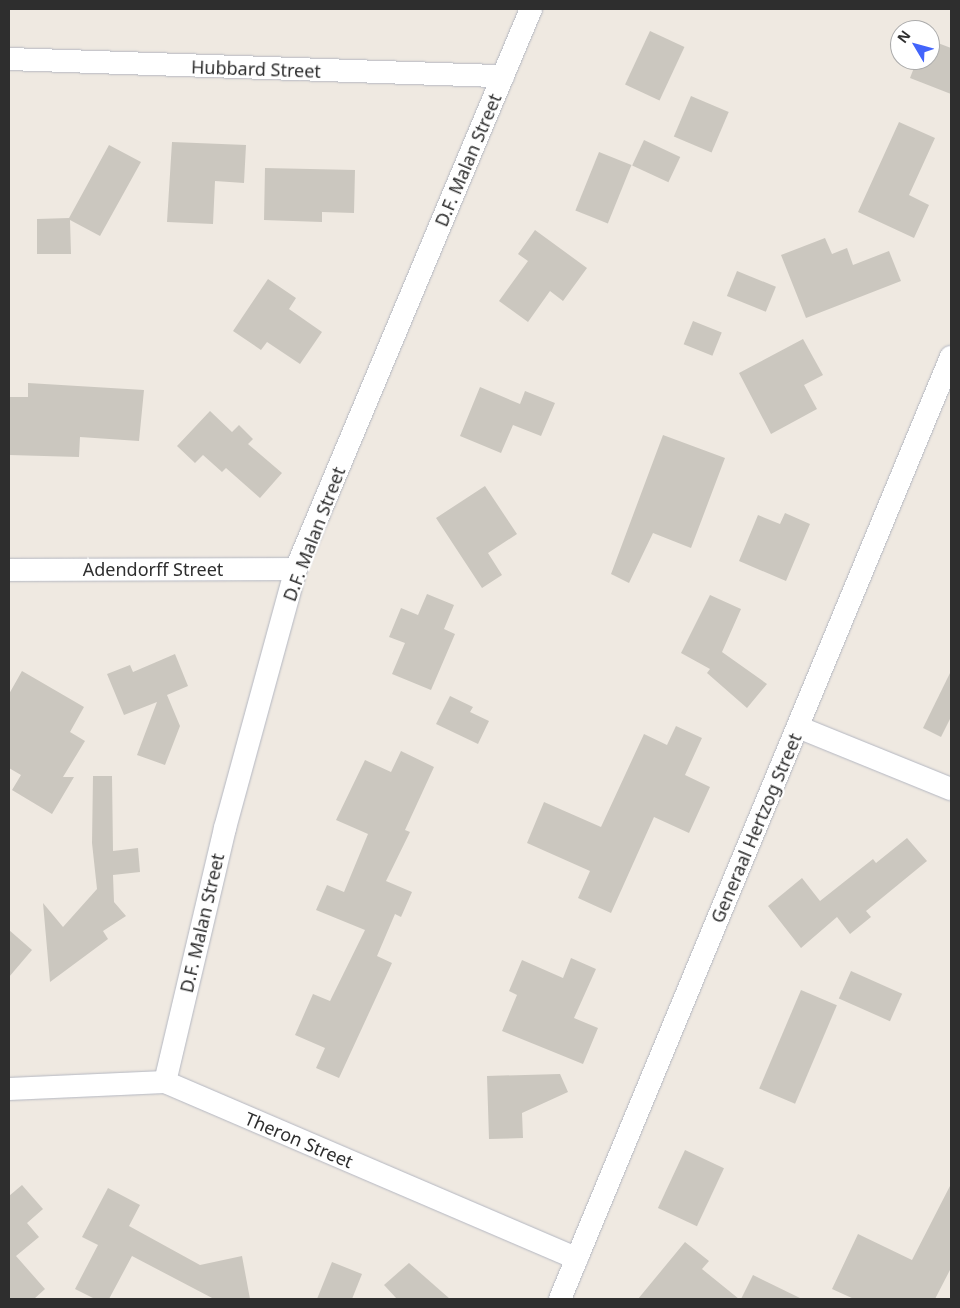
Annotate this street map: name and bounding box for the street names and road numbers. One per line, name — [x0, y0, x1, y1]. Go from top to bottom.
street label: Hubbard Street — [191, 56, 321, 82]
street label: D.F. Malan Street — [430, 90, 506, 230]
street label: D.F. Malan Street — [278, 464, 350, 604]
street label: Adendorff Street — [83, 558, 223, 580]
street label: Generaal Hertzog Street — [706, 730, 806, 926]
street label: D.F. Malan Street — [175, 851, 229, 995]
street label: Theron Street — [242, 1108, 356, 1172]

